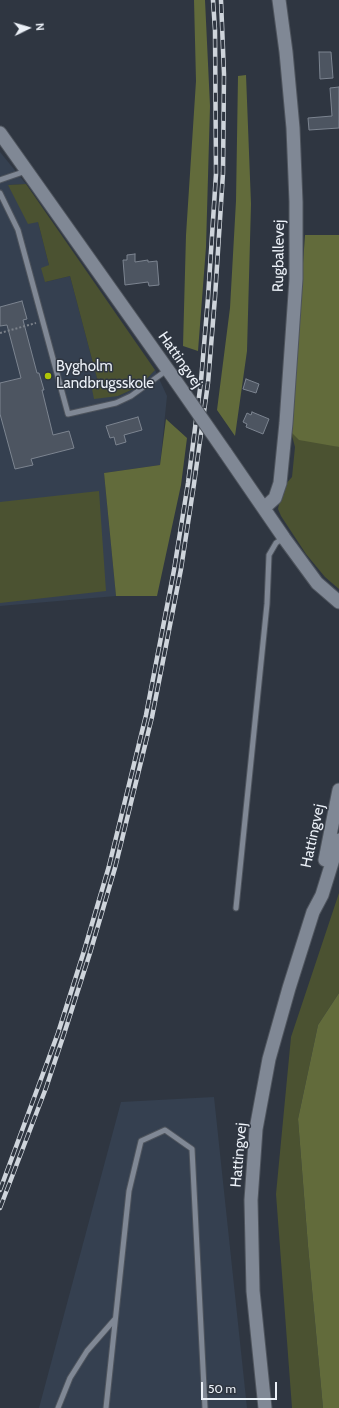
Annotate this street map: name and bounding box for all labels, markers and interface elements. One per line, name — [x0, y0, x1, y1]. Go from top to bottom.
north arrow — [8, 8, 48, 48]
text: N — [33, 22, 47, 31]
street label: Rugballevej — [269, 220, 289, 292]
street label: Hattingvej — [154, 328, 206, 392]
place label: Bygholm Landbrugsskole — [56, 358, 154, 393]
marker: Bygholm Landbrugsskole — [43, 371, 53, 381]
street label: Hattingvej — [297, 802, 329, 870]
street label: Hattingvej — [227, 1122, 251, 1188]
scale bar — [203, 1374, 279, 1400]
text: 50 m — [208, 1381, 236, 1396]

